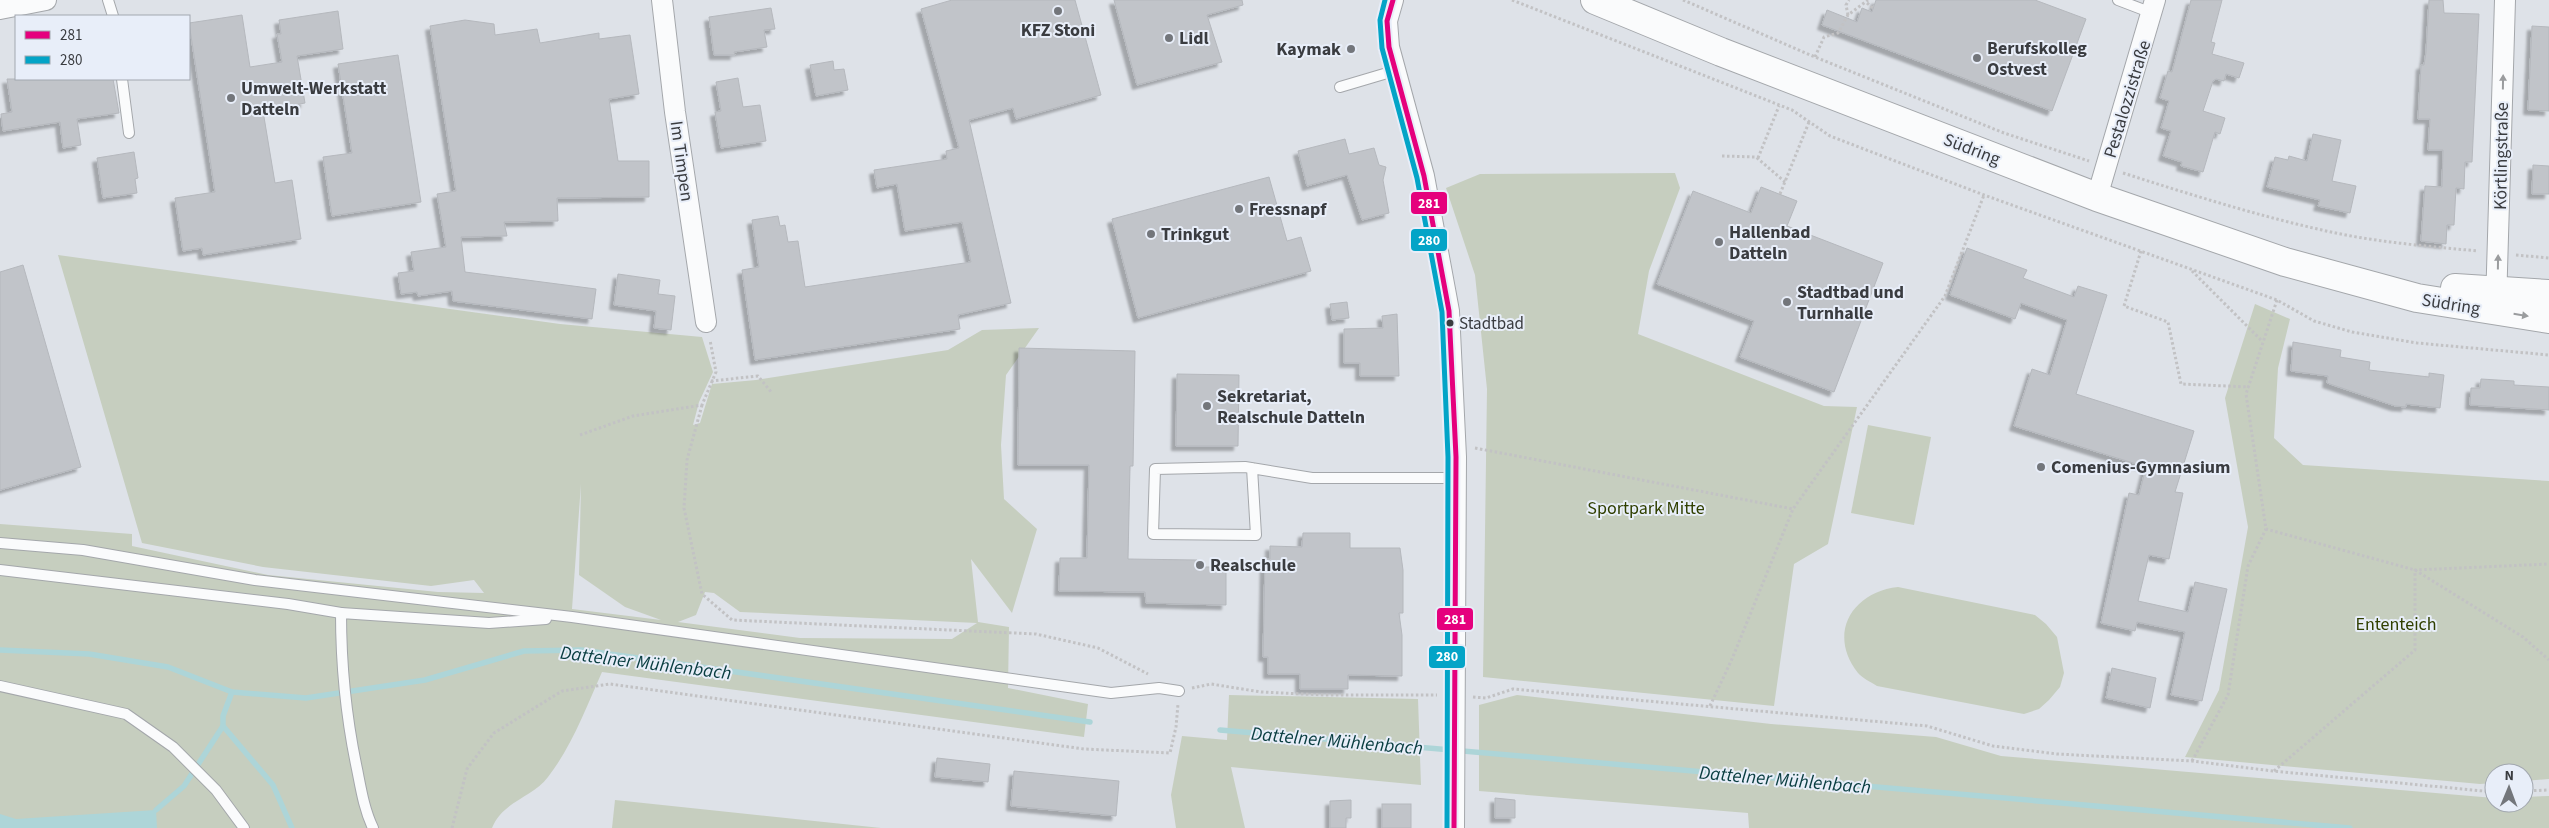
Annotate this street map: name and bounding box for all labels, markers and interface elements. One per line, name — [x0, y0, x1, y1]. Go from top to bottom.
marker: KFZ Stoni — [1052, 5, 1064, 17]
legend — [15, 15, 190, 80]
place label: KFZ Stoni — [1021, 18, 1095, 43]
text: 281 — [60, 25, 82, 46]
place label: Lidl — [1179, 26, 1209, 51]
marker: Lidl — [1163, 32, 1175, 44]
place label: Berufskolleg Ostvest — [1987, 36, 2087, 82]
place label: Kaymak — [1276, 37, 1341, 62]
street label: Pestalozzistraße — [2098, 37, 2157, 161]
marker: Kaymak — [1345, 43, 1357, 55]
text: 280 — [60, 50, 82, 71]
marker: Berufskolleg Ostvest — [1971, 52, 1983, 64]
one-way arrow — [2499, 74, 2507, 90]
place label: Umwelt-Werkstatt Datteln — [241, 76, 387, 122]
marker: Umwelt-Werkstatt Datteln — [225, 92, 237, 104]
street label: Körtlingstraße — [2488, 102, 2515, 210]
street label: Im Timpen — [663, 119, 700, 203]
street label: Südring — [1940, 127, 2004, 172]
line badge: 281 — [1410, 191, 1448, 215]
text: 281 — [1418, 194, 1440, 214]
place label: Fressnapf — [1249, 197, 1327, 222]
marker: Fressnapf — [1233, 203, 1245, 215]
place label: Hallenbad Datteln — [1729, 220, 1810, 266]
place label: Trinkgut — [1161, 222, 1229, 247]
marker: Trinkgut — [1145, 228, 1157, 240]
line badge: 280 — [1410, 228, 1448, 252]
text: 280 — [1418, 231, 1440, 251]
marker: Hallenbad Datteln — [1713, 236, 1725, 248]
one-way arrow — [2494, 254, 2502, 270]
place label: Stadtbad und Turnhalle — [1797, 280, 1904, 326]
street label: Südring — [2420, 288, 2482, 321]
marker: Stadtbad und Turnhalle — [1781, 296, 1793, 308]
one-way arrow — [2514, 311, 2530, 319]
place label: Stadtbad — [1459, 312, 1524, 336]
marker: Stadtbad — [1445, 318, 1455, 328]
place label: Sekretariat, Realschule Datteln — [1217, 384, 1365, 430]
marker: Sekretariat, Realschule Datteln — [1201, 400, 1213, 412]
place label: Comenius-Gymnasium — [2051, 455, 2231, 480]
marker: Comenius-Gymnasium — [2035, 461, 2047, 473]
park label: Sportpark Mitte — [1587, 496, 1705, 521]
place label: Realschule — [1210, 553, 1296, 578]
marker: Realschule — [1194, 559, 1206, 571]
line badge: 281 — [1436, 607, 1474, 631]
text: 281 — [1444, 610, 1466, 630]
park label: Ententeich — [2355, 612, 2437, 637]
water label: Dattelner Mühlenbach — [559, 640, 733, 687]
line badge: 280 — [1428, 645, 1466, 669]
text: 280 — [1436, 647, 1458, 667]
water label: Dattelner Mühlenbach — [1250, 721, 1424, 762]
water label: Dattelner Mühlenbach — [1698, 760, 1872, 801]
north arrow — [2484, 763, 2534, 813]
text: N — [2504, 766, 2514, 786]

